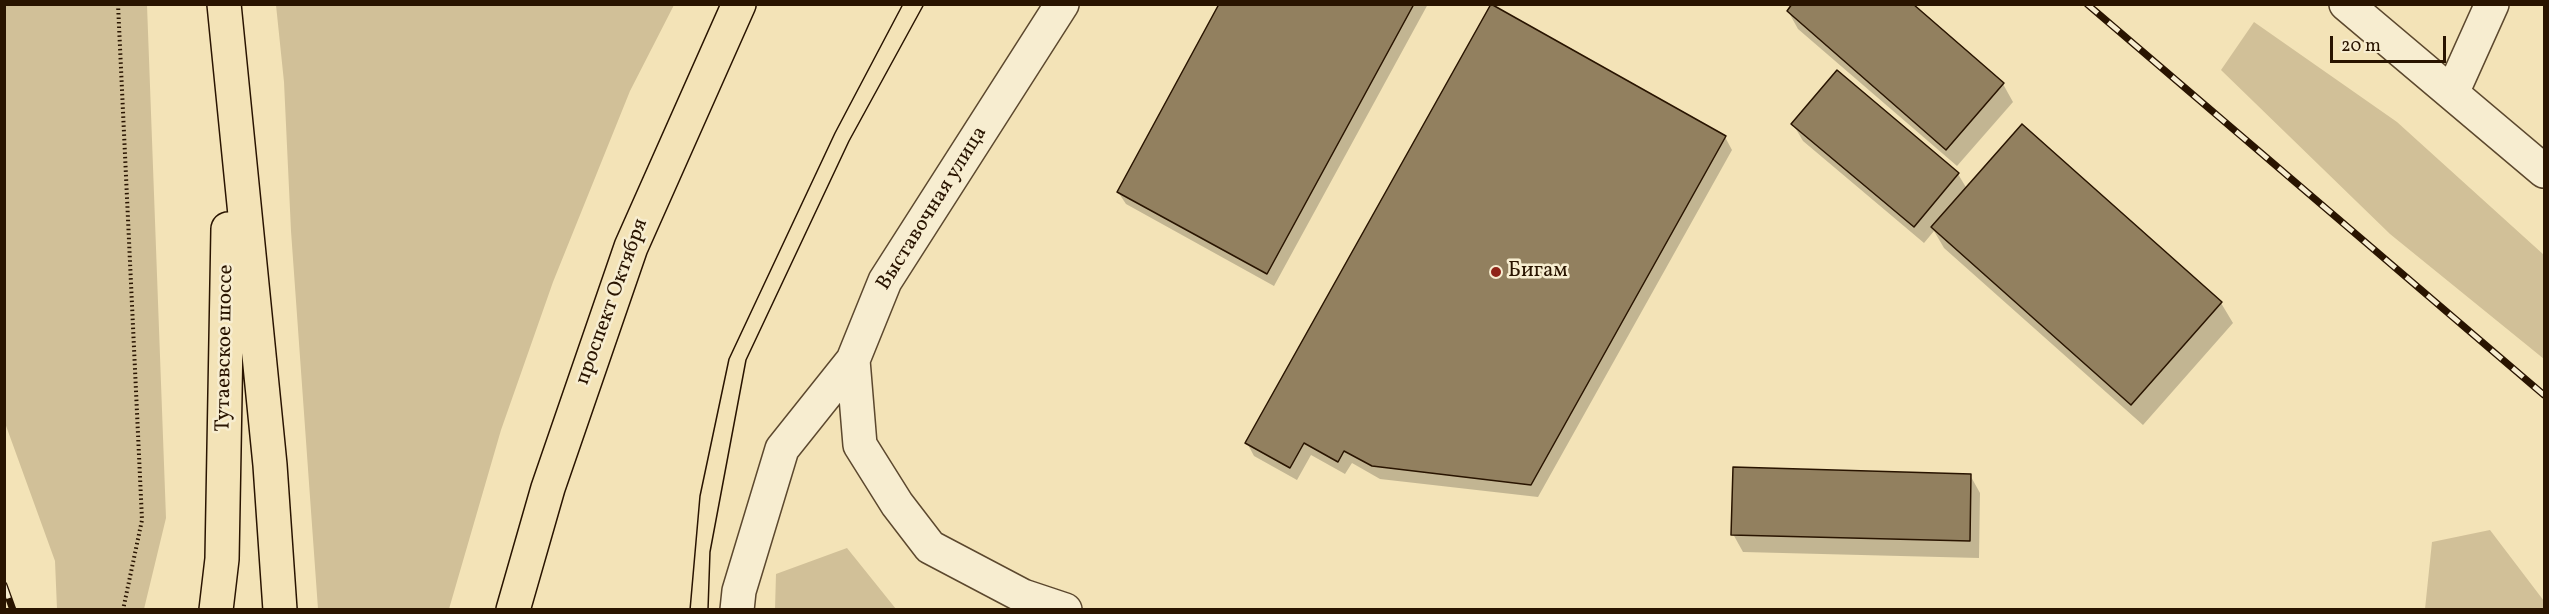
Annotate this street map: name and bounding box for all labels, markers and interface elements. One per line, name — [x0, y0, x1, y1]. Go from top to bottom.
scale bar — [2333, 24, 2448, 62]
text: 20 m — [2341, 34, 2381, 59]
street label: Выставочная улица — [872, 122, 994, 296]
street label: проспект Октября — [571, 216, 655, 388]
place label: Бигам — [1508, 259, 1568, 285]
street label: Тутаевское шоссе — [212, 264, 240, 432]
marker: Бигам — [1489, 265, 1503, 279]

